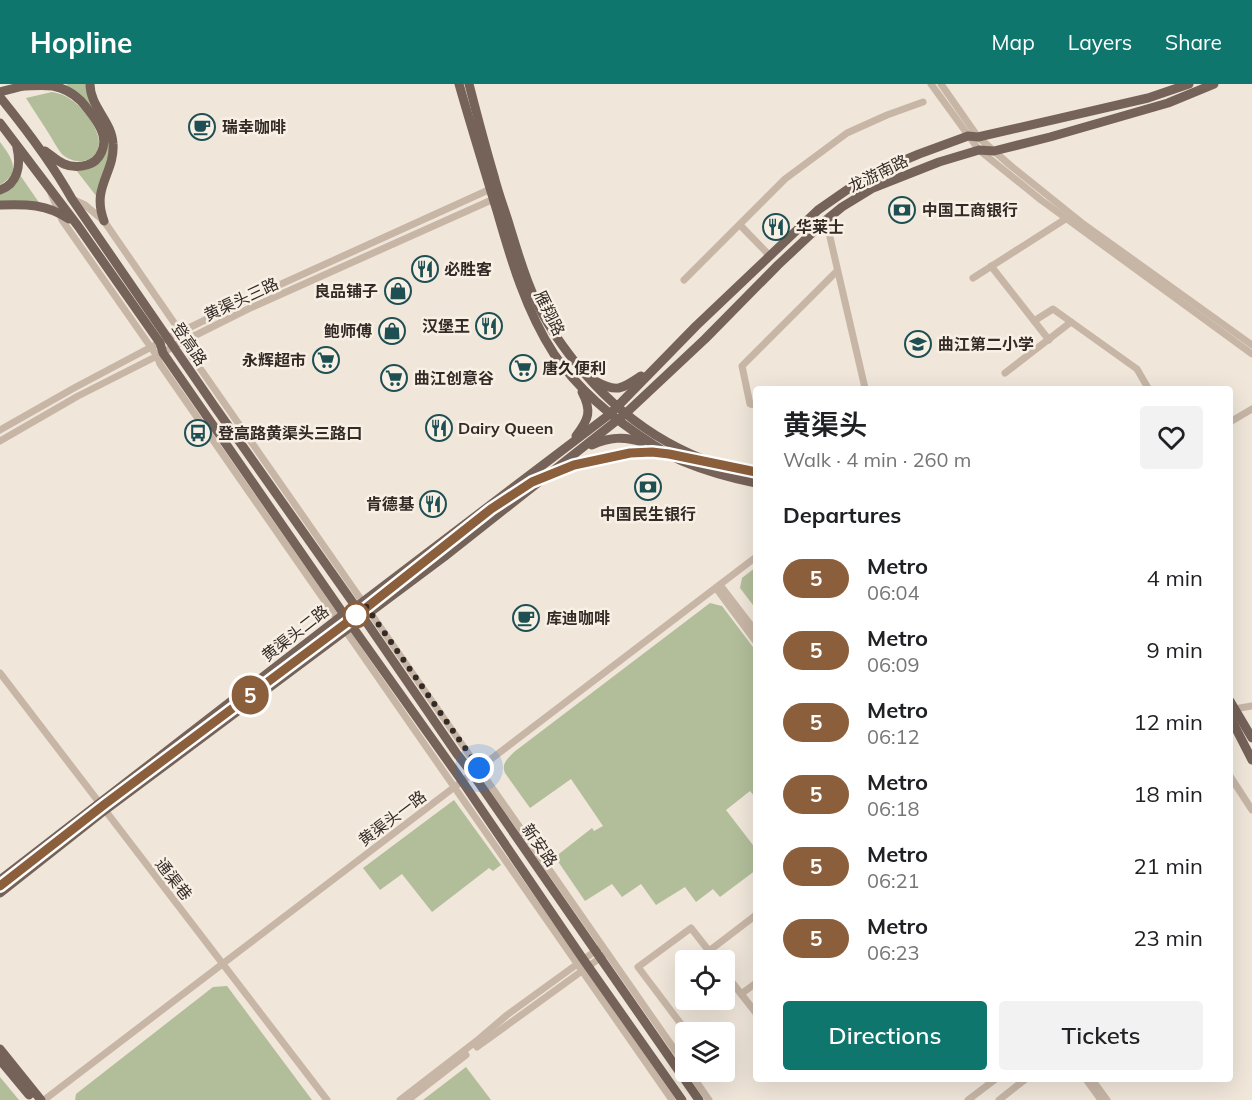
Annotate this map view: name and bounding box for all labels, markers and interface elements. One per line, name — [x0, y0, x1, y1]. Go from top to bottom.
text: Hopline — [30, 25, 132, 60]
text: Map — [992, 29, 1035, 55]
text: Layers — [1068, 29, 1132, 55]
text: Share — [1165, 29, 1222, 55]
cafe icon: 瑞幸咖啡 — [187, 112, 217, 142]
place label: 瑞幸咖啡 — [222, 117, 286, 137]
street label: 龙游南路 — [845, 150, 911, 196]
bank icon: 中国工商银行 — [887, 195, 917, 225]
place label: 中国工商银行 — [922, 200, 1018, 220]
restaurant icon: 华莱士 — [761, 212, 791, 242]
place label: 华莱士 — [796, 217, 844, 237]
restaurant icon: 必胜客 — [410, 254, 440, 284]
place label: 必胜客 — [444, 259, 492, 279]
street label: 黄渠头三路 — [201, 273, 281, 325]
shop icon: 良品铺子 — [383, 276, 413, 306]
place label: 良品铺子 — [314, 281, 378, 301]
street label: 雁翔路 — [530, 287, 570, 339]
restaurant icon: 汉堡王 — [474, 311, 504, 341]
shop icon: 鲍师傅 — [377, 316, 407, 346]
place label: 汉堡王 — [422, 316, 470, 336]
street label: 登高路 — [168, 319, 212, 369]
place label: 鲍师傅 — [324, 321, 372, 341]
school or university icon: 曲江第二小学 — [903, 329, 933, 359]
place label: 曲江第二小学 — [938, 334, 1034, 354]
supermarket icon: 永辉超市 — [311, 345, 341, 375]
place label: 永辉超市 — [242, 350, 306, 370]
supermarket icon: 唐久便利 — [508, 353, 538, 383]
place label: 唐久便利 — [542, 358, 606, 378]
supermarket icon: 曲江创意谷 — [379, 363, 409, 393]
place label: 曲江创意谷 — [414, 368, 494, 388]
button: heart — [1140, 406, 1203, 469]
text: 黄渠头 — [783, 407, 867, 442]
restaurant icon: Dairy Queen — [424, 413, 454, 443]
bus stop icon: 登高路黄渠头三路口 — [183, 418, 213, 448]
place label: Dairy Queen — [458, 418, 553, 438]
place label: 登高路黄渠头三路口 — [218, 423, 362, 443]
text: Walk · 4 min · 260 m — [783, 447, 971, 472]
bank icon: 中国民生银行 — [633, 472, 663, 502]
restaurant icon: 肯德基 — [418, 489, 448, 519]
place label: 肯德基 — [366, 494, 415, 514]
text: Departures — [783, 501, 901, 529]
place label: 中国民生银行 — [600, 504, 696, 524]
text: Metro — [867, 552, 928, 580]
text: 4 min — [1147, 564, 1203, 592]
text: 5 — [810, 565, 822, 591]
text: 06:04 — [867, 580, 920, 605]
street label: 黄渠头二路 — [257, 600, 333, 666]
unlabelled marker — [343, 602, 369, 628]
cafe icon: 库迪咖啡 — [511, 603, 541, 633]
place label: 库迪咖啡 — [546, 608, 610, 628]
text: Metro — [867, 624, 928, 652]
text: 9 min — [1147, 636, 1203, 664]
text: 5 — [810, 637, 822, 663]
text: 06:09 — [867, 652, 920, 677]
line badge: 5 — [230, 676, 270, 714]
text: 5 — [244, 682, 256, 708]
text: Metro — [867, 696, 928, 724]
text: 12 min — [1133, 708, 1203, 736]
text: 5 — [810, 709, 822, 735]
text: 06:12 — [867, 724, 920, 749]
your location — [464, 753, 494, 783]
text: Metro — [867, 768, 928, 796]
text: 18 min — [1133, 780, 1203, 808]
text: 5 — [810, 781, 822, 807]
street label: 黄渠头一路 — [354, 786, 430, 850]
text: 06:18 — [867, 796, 920, 821]
street label: 新安路 — [518, 820, 562, 870]
text: Metro — [867, 840, 928, 868]
text: 21 min — [1133, 852, 1203, 880]
text: 5 — [810, 853, 822, 879]
street label: 通渠巷 — [151, 854, 197, 904]
text: 06:21 — [867, 868, 920, 893]
text: Metro — [867, 912, 928, 940]
text: 23 min — [1133, 924, 1203, 952]
text: 5 — [810, 925, 822, 951]
text: 06:23 — [867, 940, 920, 965]
map controls — [675, 950, 735, 1082]
button: locate — [675, 950, 735, 1010]
button: Directions — [783, 1001, 987, 1070]
button: Tickets — [999, 1001, 1203, 1070]
button: layers — [675, 1022, 735, 1082]

